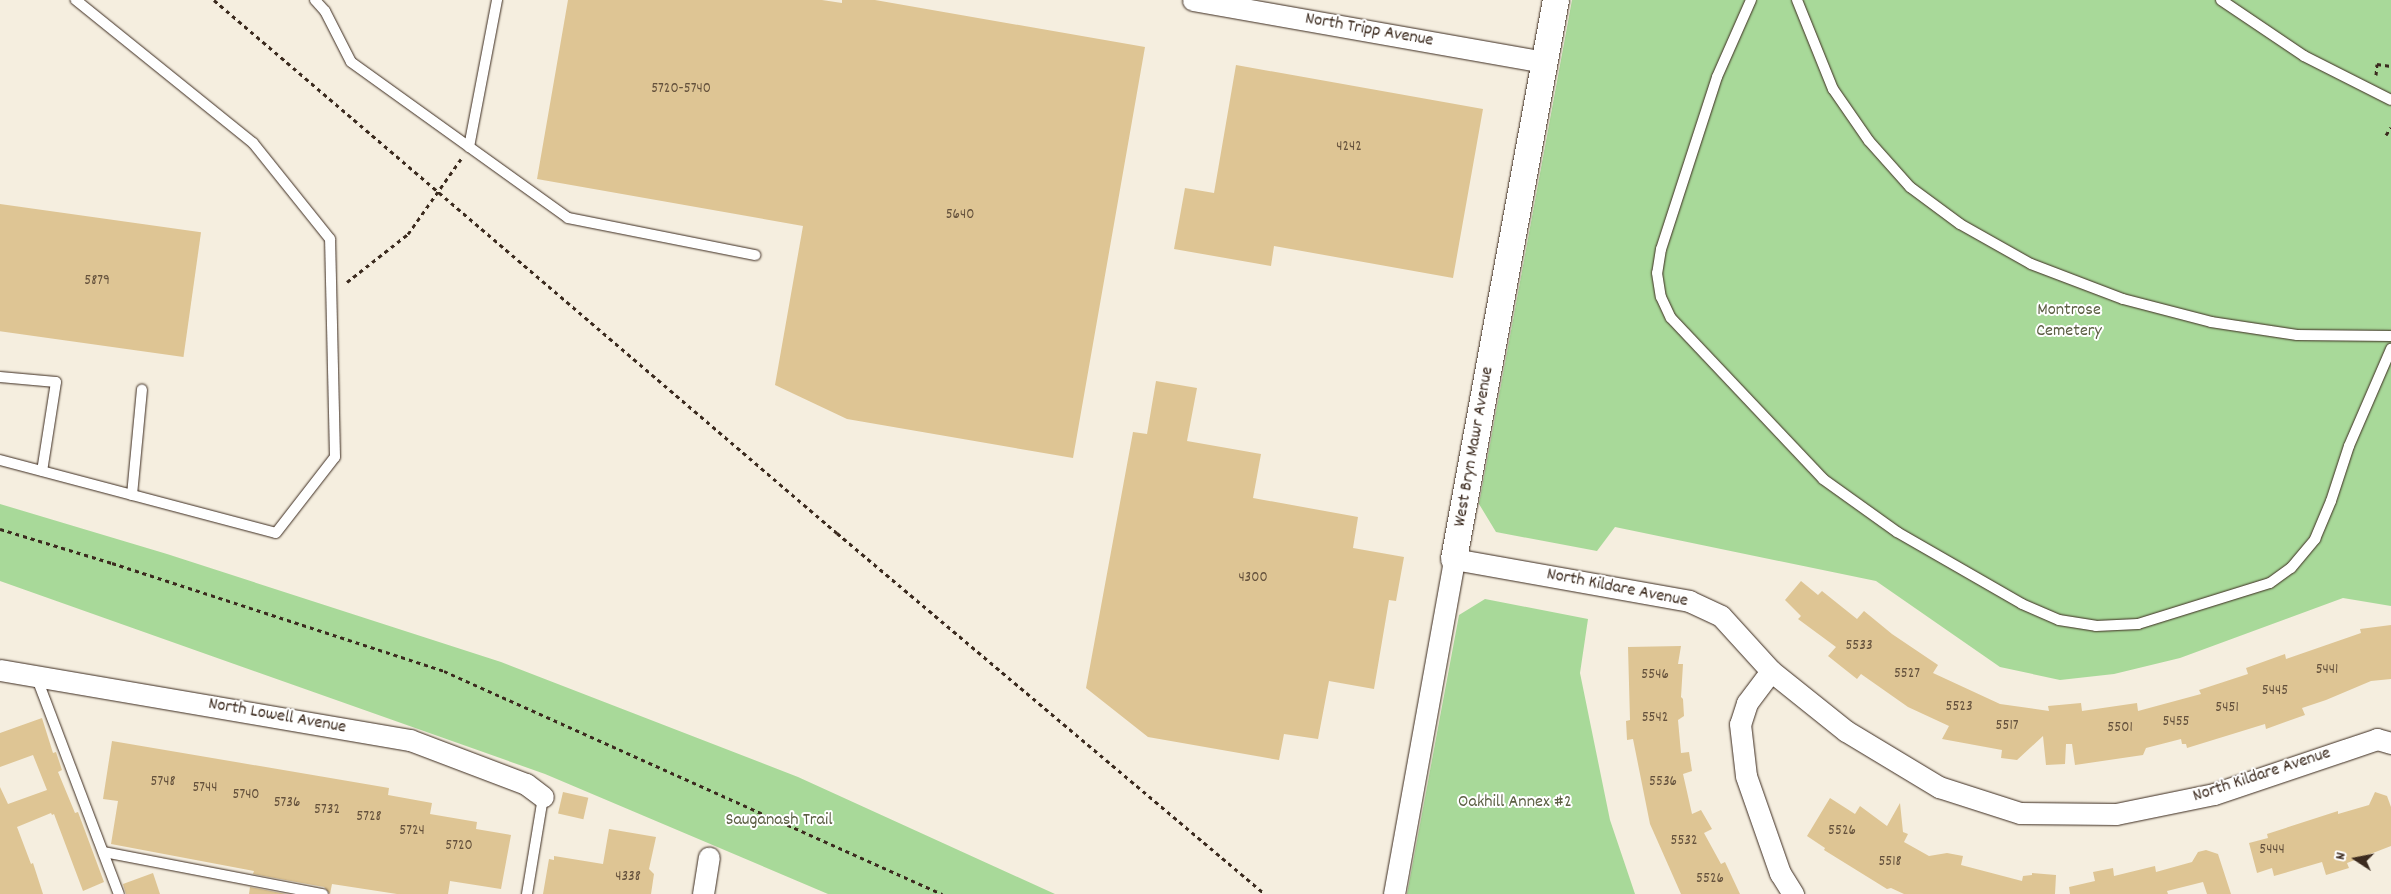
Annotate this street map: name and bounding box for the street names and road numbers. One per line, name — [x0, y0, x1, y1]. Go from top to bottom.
street label: North Tripp Avenue — [1303, 9, 1435, 53]
street label: West Bryn Mawr Avenue — [1450, 365, 1500, 529]
street label: North Kildare Avenue — [1545, 565, 1689, 613]
street label: North Lowell Avenue — [206, 694, 348, 740]
street label: North Kildare Avenue — [2191, 744, 2333, 808]

